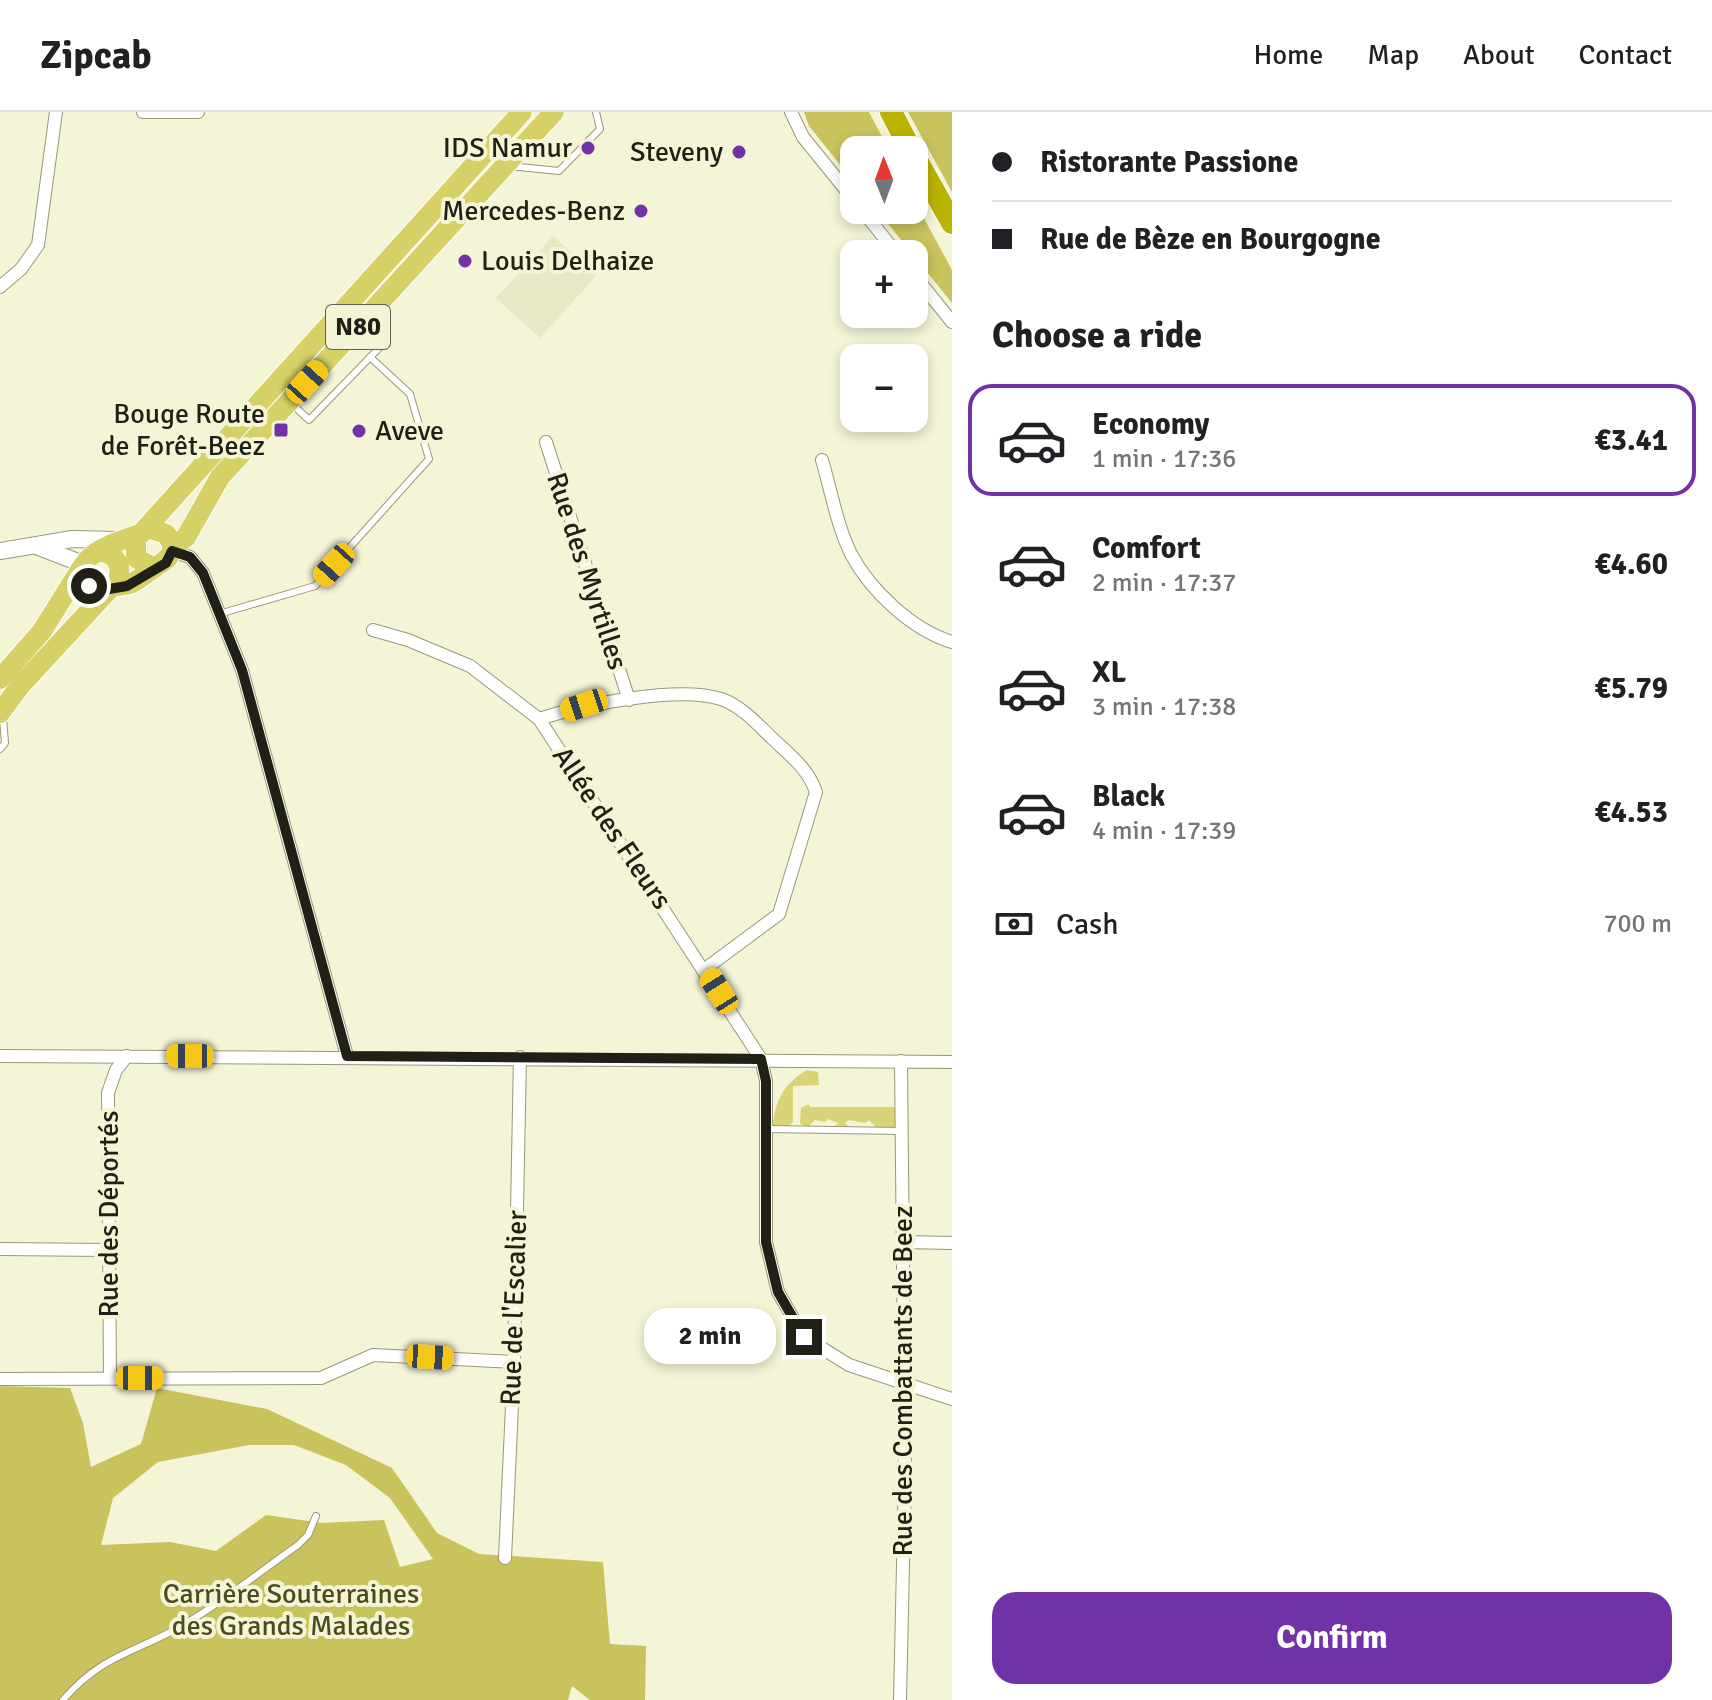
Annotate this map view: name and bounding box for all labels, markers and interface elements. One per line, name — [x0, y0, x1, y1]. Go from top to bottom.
text: Zipcab — [40, 32, 152, 79]
text: Home — [1254, 38, 1323, 72]
text: Map — [1367, 38, 1419, 72]
text: About — [1463, 38, 1535, 72]
text: Contact — [1579, 38, 1672, 72]
place label: IDS Namur — [443, 131, 573, 165]
place label: Steveny — [630, 135, 723, 169]
north arrow — [840, 136, 928, 224]
map controls — [840, 136, 928, 432]
marker: IDS Namur — [579, 139, 597, 157]
marker: Steveny — [730, 143, 748, 161]
text: Ristorante Passione — [1040, 144, 1298, 181]
place label: Mercedes-Benz — [442, 194, 625, 228]
marker: Mercedes-Benz — [632, 202, 650, 220]
text: Rue de Bèze en Bourgogne — [1040, 221, 1381, 258]
button: + — [840, 240, 928, 328]
place label: Louis Delhaize — [481, 244, 654, 278]
marker: Louis Delhaize — [456, 252, 474, 270]
road number: N80 — [326, 305, 390, 349]
text: Choose a ride — [992, 313, 1202, 358]
button: − — [840, 344, 928, 432]
car — [282, 356, 332, 408]
place label: Bouge Route de Forêt-Beez — [101, 397, 265, 463]
icon: car — [996, 404, 1068, 476]
text: Economy — [1092, 406, 1209, 443]
place label: Aveve — [375, 414, 444, 448]
marker: Bouge Route de Forêt-Beez — [272, 421, 290, 439]
marker: Aveve — [350, 422, 368, 440]
text: €3.41 — [1595, 422, 1668, 459]
text: 1 min · 17:36 — [1092, 443, 1236, 475]
street label: Rue des Myrtilles — [539, 468, 635, 674]
icon: car — [996, 528, 1068, 600]
text: Comfort — [1092, 530, 1201, 567]
car — [309, 539, 359, 591]
text: €4.60 — [1595, 546, 1668, 583]
text: 2 min · 17:37 — [1092, 567, 1236, 599]
route start — [71, 568, 107, 604]
icon: car — [996, 652, 1068, 724]
text: XL — [1092, 654, 1126, 691]
text: €5.79 — [1595, 670, 1668, 707]
car — [557, 686, 611, 724]
text: 3 min · 17:38 — [1092, 691, 1236, 723]
street label: Allée des Fleurs — [545, 740, 679, 916]
icon: car — [996, 776, 1068, 848]
text: Black — [1092, 778, 1165, 815]
text: €4.53 — [1595, 794, 1668, 831]
text: 4 min · 17:39 — [1092, 815, 1236, 847]
icon: cash — [992, 902, 1036, 946]
text: Cash — [1056, 906, 1119, 943]
text: 700 m — [1603, 908, 1672, 940]
car — [696, 964, 742, 1018]
car — [166, 1044, 214, 1068]
street label: Rue des Déportés — [92, 1110, 126, 1318]
street label: Rue des Combattants de Beez — [886, 1206, 920, 1556]
street label: Rue de l'Escalier — [494, 1209, 534, 1406]
callout: 2 min — [644, 1309, 776, 1365]
route end — [786, 1319, 822, 1355]
text: 2 min — [679, 1320, 741, 1352]
car — [405, 1344, 455, 1370]
car — [116, 1366, 164, 1390]
park label: Carrière Souterraines des Grands Malades — [163, 1577, 419, 1643]
button: Confirm — [992, 1592, 1672, 1684]

